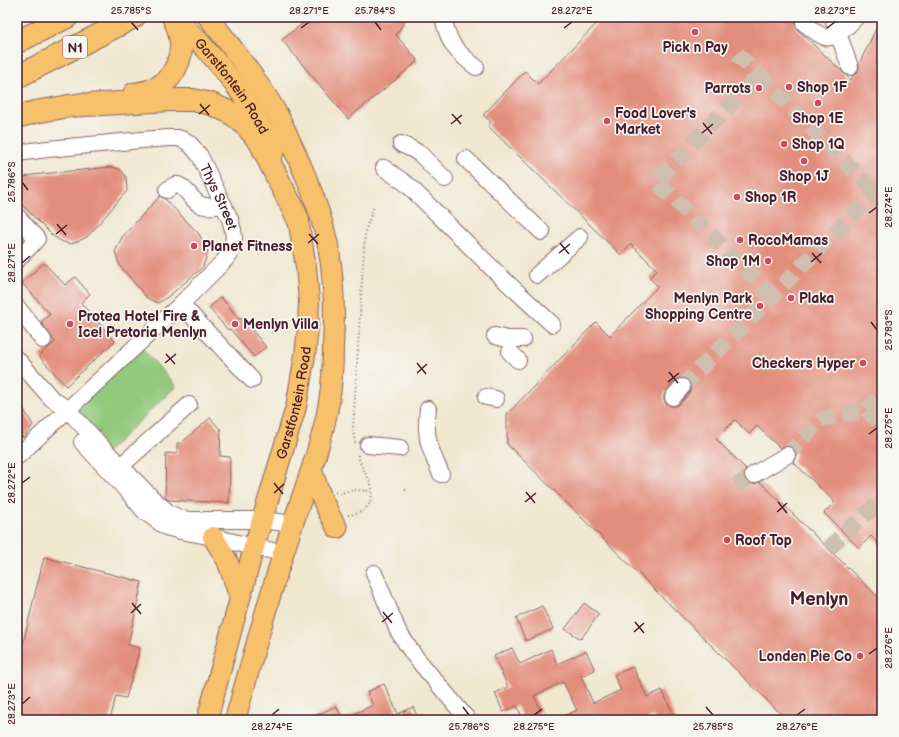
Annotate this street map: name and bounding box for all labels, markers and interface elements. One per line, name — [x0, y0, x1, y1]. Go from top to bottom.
text: 25.785°S — [111, 5, 151, 17]
text: 28.271°E — [289, 5, 329, 17]
text: 25.784°S — [355, 5, 395, 17]
text: 28.272°E — [551, 5, 593, 17]
text: 28.273°E — [814, 5, 856, 17]
marker: Pick n Pay — [690, 27, 700, 37]
street label: Garstfontein Road — [191, 35, 272, 137]
road number: N1 — [63, 36, 87, 58]
place label: Pick n Pay — [662, 39, 728, 56]
place label: Shop 1F — [797, 79, 848, 96]
place label: Parrots — [704, 80, 751, 97]
marker: Shop 1F — [784, 82, 794, 92]
marker: Parrots — [754, 83, 764, 93]
marker: Shop 1E — [813, 98, 823, 108]
place label: Food Lover's Market — [615, 105, 696, 138]
place label: Shop 1E — [793, 110, 843, 127]
marker: Food Lover's Market — [602, 116, 612, 126]
place label: Shop 1Q — [792, 136, 845, 153]
marker: Shop 1Q — [779, 139, 789, 149]
marker: Shop 1J — [799, 156, 809, 166]
street label: Thys Street — [196, 161, 241, 232]
text: 25.786°S — [6, 162, 18, 202]
place label: Shop 1J — [779, 168, 829, 185]
text: 28.274°E — [883, 186, 895, 228]
place label: Shop 1R — [745, 189, 797, 206]
marker: Shop 1R — [732, 192, 742, 202]
place label: RocoMamas — [748, 232, 828, 249]
marker: RocoMamas — [735, 235, 745, 245]
place label: Planet Fitness — [202, 238, 292, 255]
marker: Planet Fitness — [189, 241, 199, 251]
text: 28.271°E — [6, 243, 18, 283]
place label: Shop 1M — [706, 253, 760, 270]
marker: Shop 1M — [763, 256, 773, 266]
place label: Menlyn Park Shopping Centre — [645, 290, 753, 323]
place label: Plaka — [799, 290, 834, 307]
marker: Plaka — [786, 293, 796, 303]
marker: Menlyn Park Shopping Centre — [755, 301, 765, 311]
place label: Protea Hotel Fire & Ice! Pretoria Menlyn — [78, 308, 207, 341]
text: 25.783°S — [883, 310, 895, 350]
place label: Menlyn Villa — [243, 316, 319, 333]
marker: Protea Hotel Fire & Ice! Pretoria Menlyn — [65, 319, 75, 329]
marker: Menlyn Villa — [230, 319, 240, 329]
street label: Garstfontein Road — [273, 346, 315, 461]
place label: Checkers Hyper — [752, 355, 855, 372]
marker: Checkers Hyper — [858, 358, 868, 368]
text: 28.275°E — [883, 407, 895, 449]
text: 28.272°E — [6, 462, 18, 504]
place label: Roof Top — [735, 532, 792, 549]
marker: Roof Top — [722, 535, 732, 545]
district label: Menlyn — [790, 589, 848, 610]
text: 28.276°E — [883, 627, 895, 669]
place label: Londen Pie Co — [759, 648, 852, 665]
marker: Londen Pie Co — [855, 651, 865, 661]
text: 28.273°E — [6, 683, 18, 725]
text: 28.274°E — [251, 721, 293, 733]
text: 25.786°S — [449, 721, 489, 733]
text: 28.275°E — [513, 721, 555, 733]
text: 25.785°S — [693, 721, 733, 733]
text: 28.276°E — [776, 721, 818, 733]

